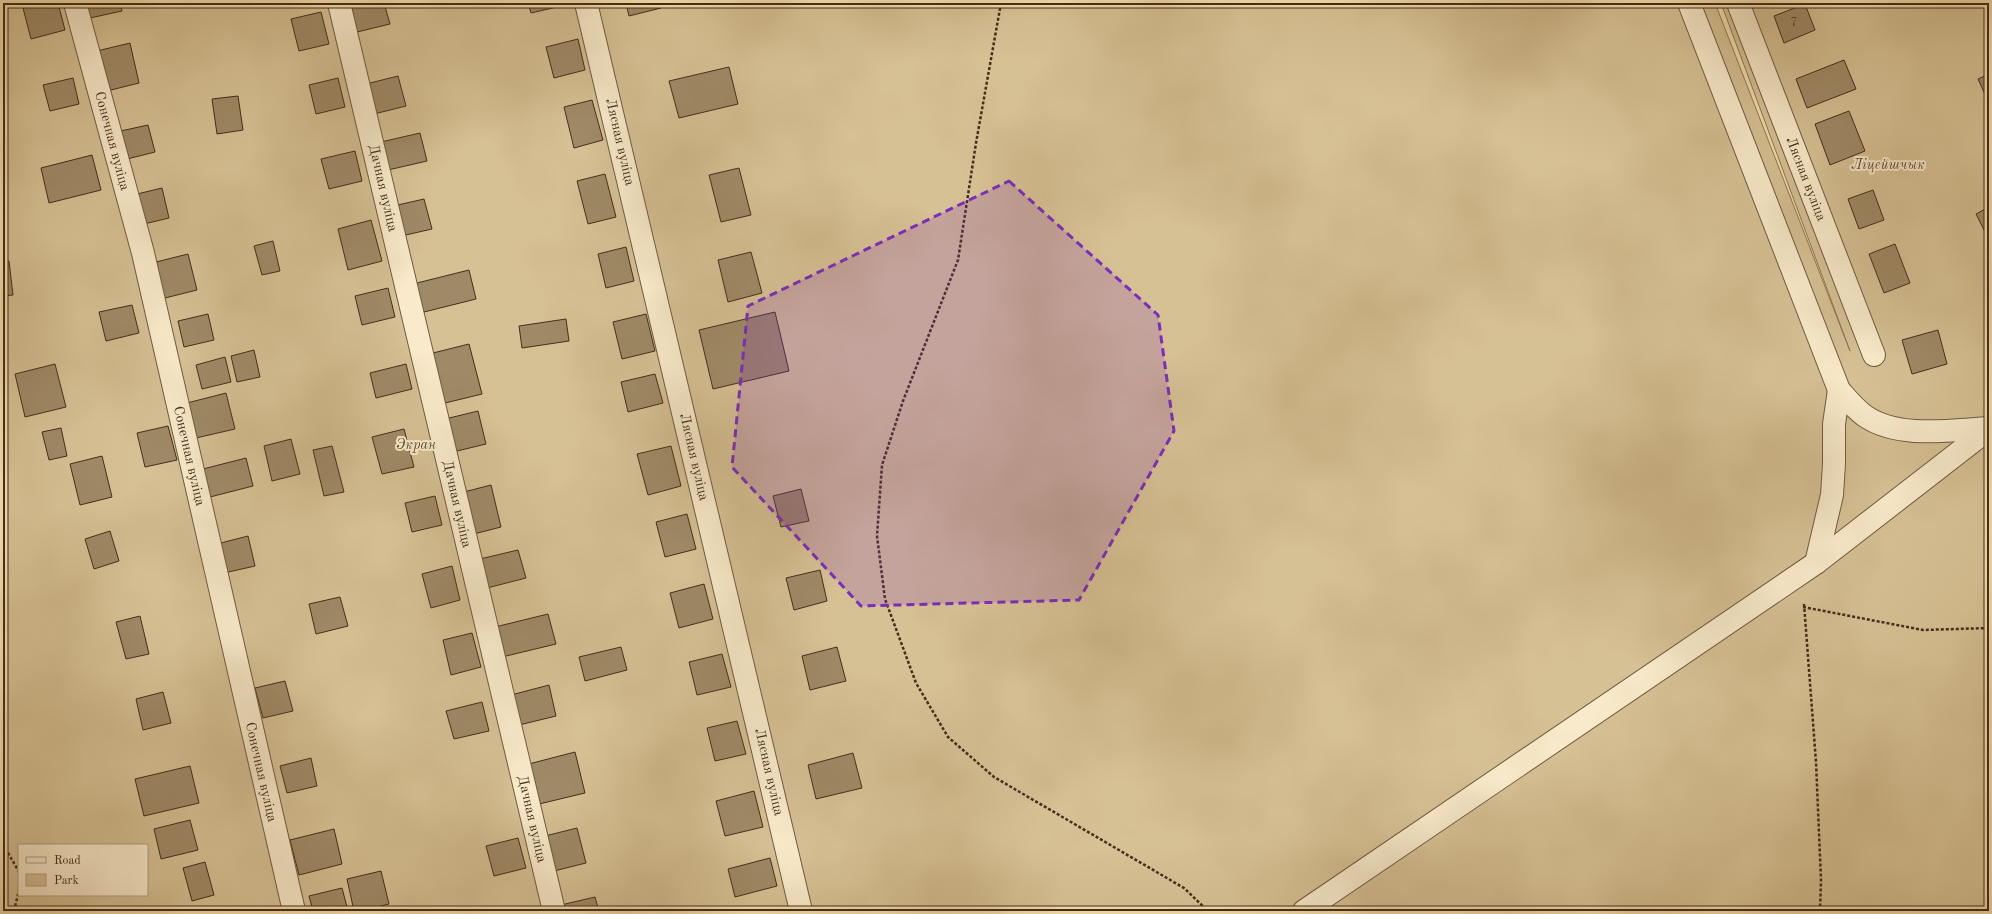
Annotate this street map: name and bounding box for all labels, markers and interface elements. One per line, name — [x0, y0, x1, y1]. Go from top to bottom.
house number: 7 — [1791, 17, 1797, 29]
street label: Сонечная вуліца — [92, 90, 132, 192]
street label: Лясная вуліца — [603, 97, 637, 187]
street label: Лясная вуліца — [1784, 135, 1828, 223]
street label: Дачная вуліца — [366, 143, 400, 233]
park label: Ліцейшчык — [1851, 158, 1925, 173]
street label: Сонечная вуліца — [171, 405, 207, 507]
street label: Лясная вуліца — [677, 412, 711, 502]
park label: Экран — [396, 438, 436, 453]
street label: Дачная вуліца — [440, 459, 474, 549]
street label: Сонечная вуліца — [243, 721, 279, 823]
street label: Лясная вуліца — [752, 727, 786, 817]
street label: Дачная вуліца — [515, 774, 549, 864]
legend — [18, 844, 148, 896]
text: Road — [54, 855, 81, 867]
text: Park — [54, 875, 79, 887]

